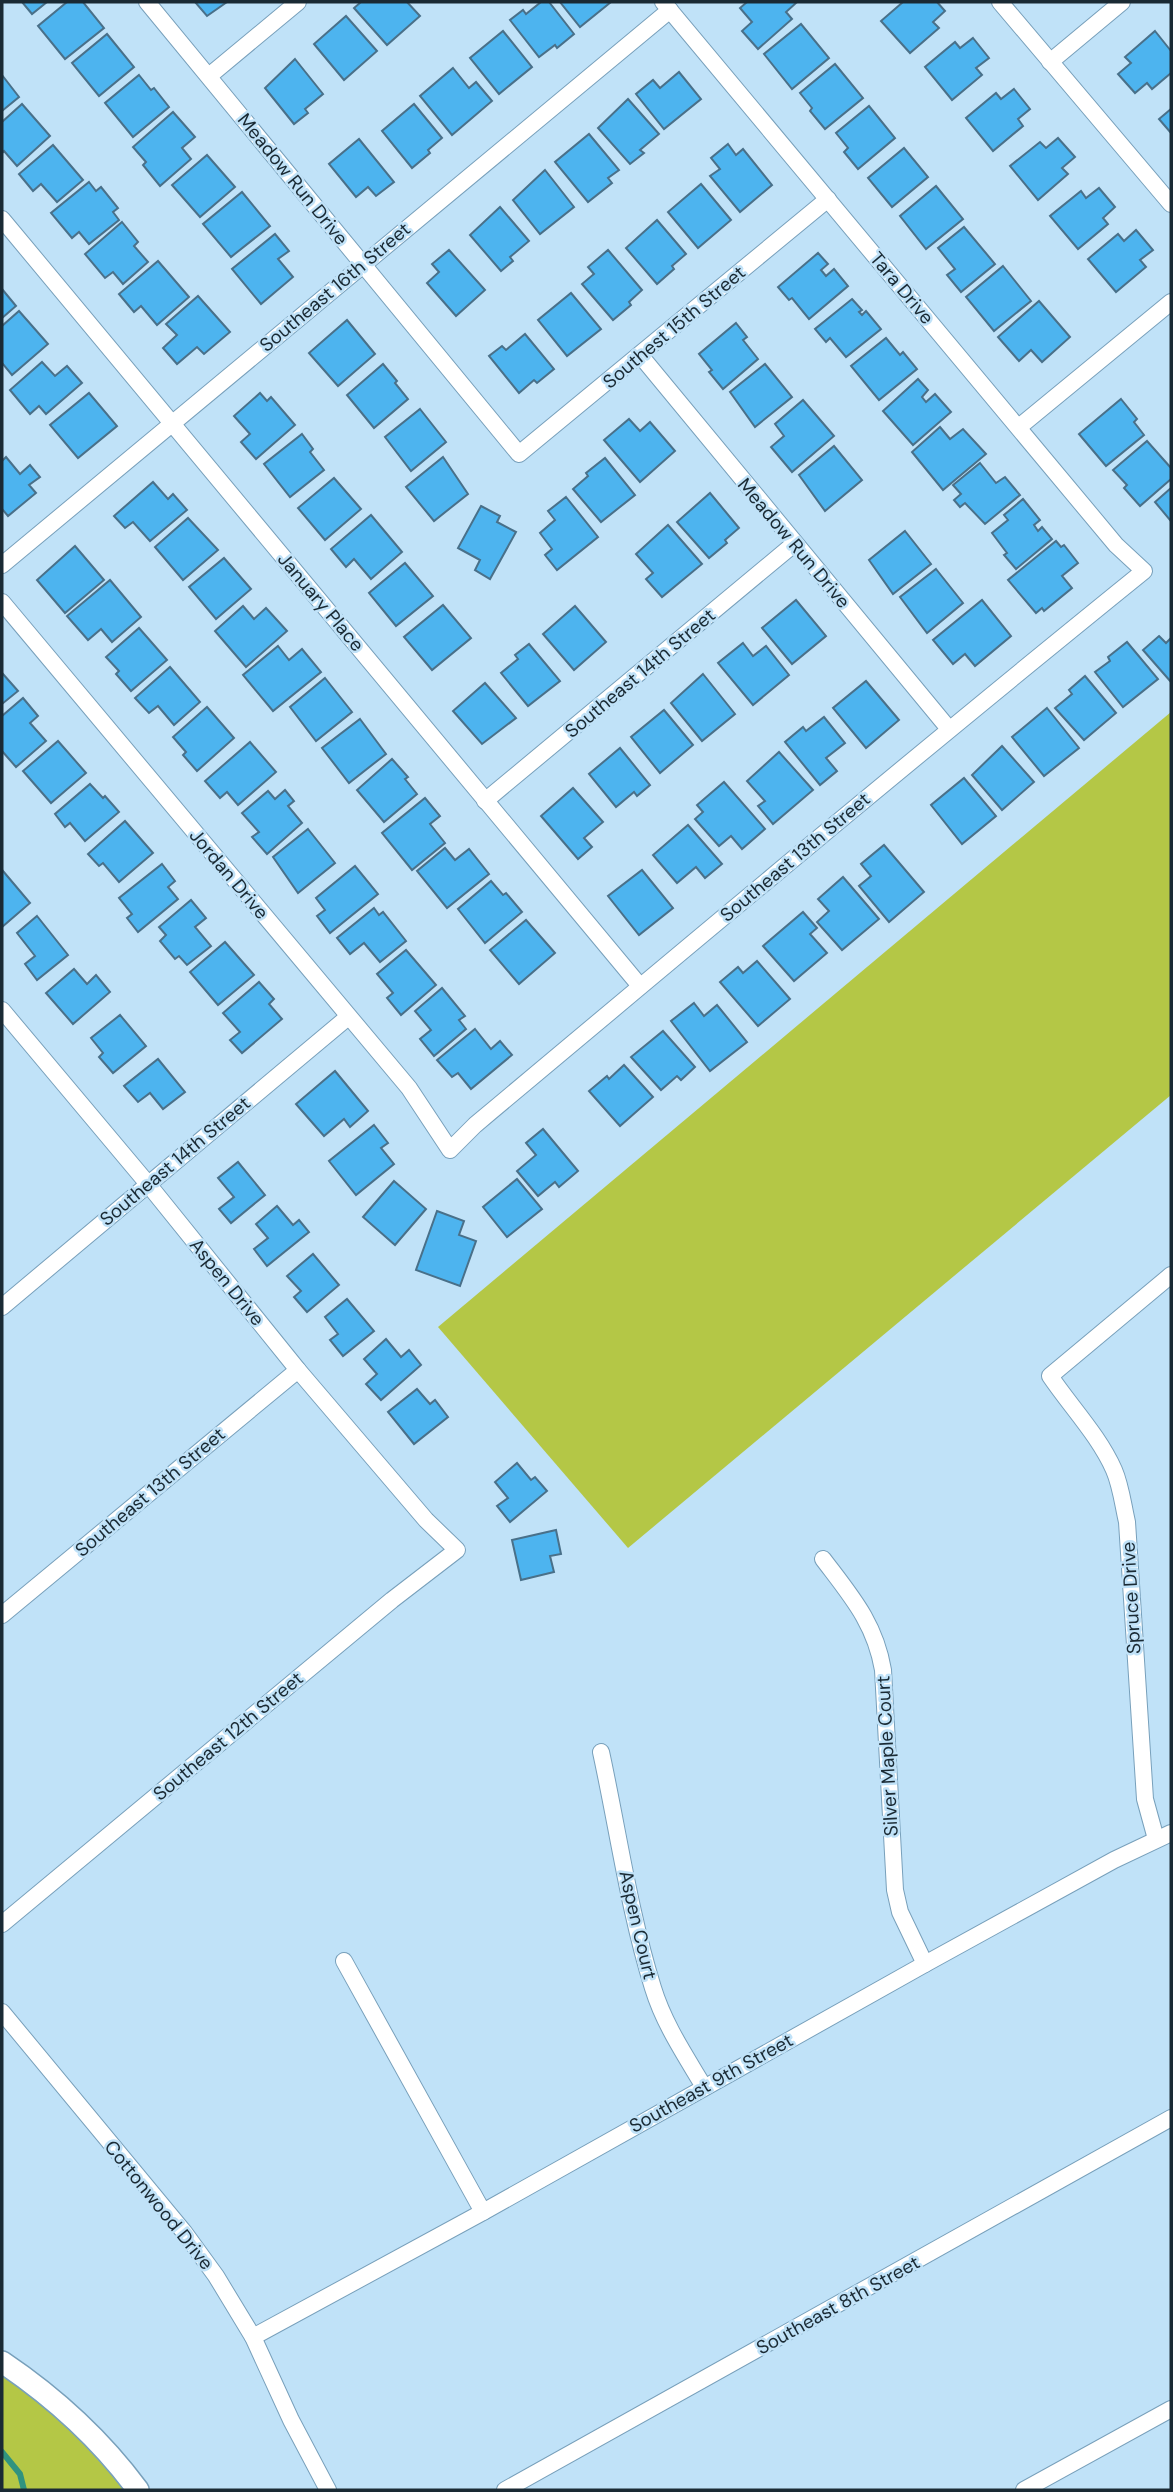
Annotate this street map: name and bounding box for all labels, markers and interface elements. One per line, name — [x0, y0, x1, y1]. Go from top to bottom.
street label: Meadow Run Drive — [232, 108, 354, 250]
street label: Southeast 16th Street — [254, 217, 416, 357]
street label: Tara Drive — [864, 247, 940, 329]
street label: Southest 15th Street — [597, 260, 751, 394]
street label: Meadow Run Drive — [732, 473, 856, 613]
street label: January Place — [272, 547, 370, 657]
street label: Southeast 14th Street — [560, 603, 720, 743]
street label: Southeast 13th Street — [715, 787, 875, 927]
street label: Jordan Drive — [184, 824, 274, 924]
street label: Southeast 14th Street — [95, 1091, 255, 1231]
street label: Aspen Drive — [184, 1233, 270, 1331]
street label: Southeast 13th Street — [70, 1422, 230, 1562]
street label: Spruce Drive — [1116, 1541, 1146, 1655]
street label: Southeast 12th Street — [148, 1666, 308, 1806]
street label: Silver Maple Court — [870, 1675, 904, 1837]
street label: Aspen Court — [613, 1868, 663, 1982]
street label: Southeast 9th Street — [625, 2028, 797, 2138]
street label: Cottonwood Drive — [99, 2135, 219, 2275]
street label: Southeast 8th Street — [752, 2250, 924, 2360]

